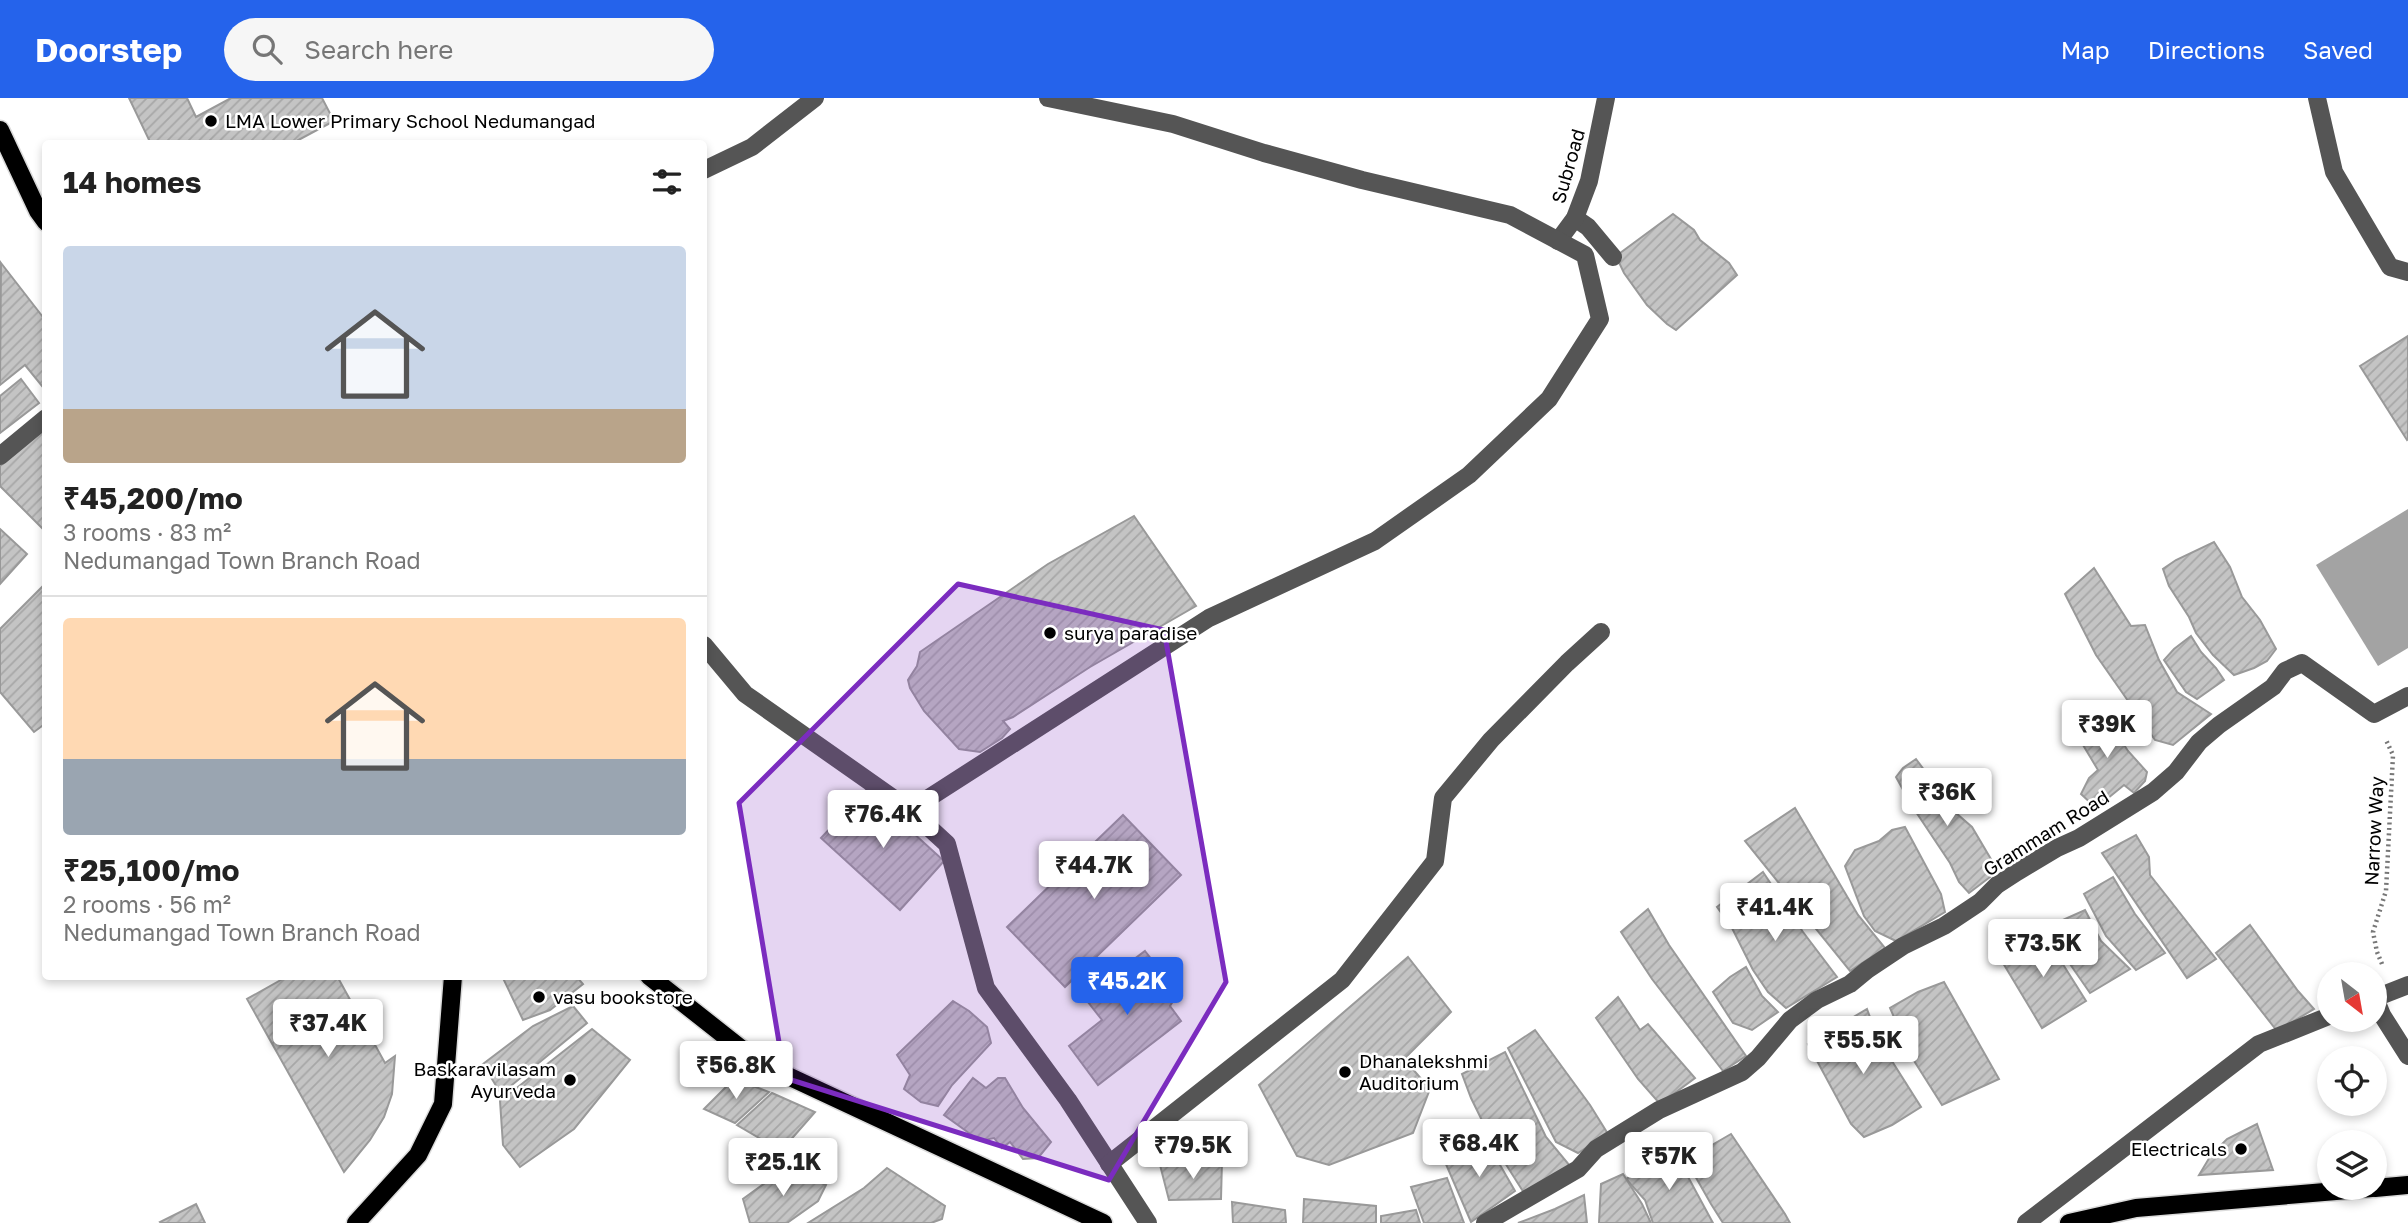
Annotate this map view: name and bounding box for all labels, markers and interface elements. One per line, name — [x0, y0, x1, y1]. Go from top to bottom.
search box — [224, 18, 714, 81]
text: Doorstep — [35, 30, 182, 69]
icon: search — [248, 30, 286, 68]
text: Search here — [304, 34, 453, 65]
text: Map — [2061, 35, 2110, 64]
text: Directions — [2148, 35, 2265, 64]
text: Saved — [2303, 35, 2373, 64]
place label: LMA Lower Primary School Nedumangad — [225, 109, 596, 132]
marker: LMA Lower Primary School Nedumangad — [203, 113, 219, 129]
street label: Subroad — [1546, 126, 1589, 206]
icon: filters — [648, 163, 686, 201]
text: 14 homes — [63, 164, 202, 200]
icon: home — [312, 291, 438, 417]
text: ₹45,200/mo — [63, 480, 243, 516]
text: 3 rooms · 83 m² — [63, 518, 231, 546]
text: Nedumangad Town Branch Road — [63, 546, 421, 574]
place label: surya paradise — [1064, 621, 1197, 644]
marker: surya paradise — [1042, 625, 1058, 641]
icon: home — [312, 663, 438, 789]
pin: ₹39K — [2066, 700, 2148, 760]
text: ₹39K — [2078, 709, 2136, 737]
pin: ₹36K — [1906, 768, 1988, 828]
street label: Narrow Way — [2359, 775, 2388, 886]
text: ₹36K — [1918, 777, 1976, 805]
street label: Grammam Road — [1979, 785, 2113, 880]
pin: ₹76.4K — [826, 790, 940, 850]
text: ₹76.4K — [844, 799, 922, 827]
pin: ₹44.7K — [1037, 842, 1151, 901]
text: ₹44.7K — [1055, 850, 1133, 878]
text: ₹25,100/mo — [63, 852, 239, 888]
pin: ₹41.4K — [1718, 884, 1832, 943]
text: 2 rooms · 56 m² — [63, 890, 231, 918]
text: ₹41.4K — [1736, 892, 1814, 920]
text: Nedumangad Town Branch Road — [63, 918, 421, 946]
pin: ₹73.5K — [1986, 920, 2100, 979]
text: ₹73.5K — [2004, 928, 2082, 956]
pin: ₹45.2K — [1070, 958, 1184, 1017]
north arrow — [2317, 962, 2387, 1032]
map controls — [2317, 962, 2387, 1200]
text: ₹45.2K — [1087, 966, 1167, 994]
place label: vasu bookstore — [553, 985, 693, 1008]
marker: vasu bookstore — [531, 989, 547, 1005]
pin: ₹37.4K — [271, 1000, 385, 1059]
text: ₹37.4K — [289, 1008, 367, 1036]
pin: ₹55.5K — [1806, 1016, 1920, 1076]
text: ₹55.5K — [1823, 1025, 1903, 1053]
pin: ₹56.8K — [679, 1042, 793, 1101]
button: locate — [2317, 1046, 2387, 1116]
place label: Dhanalekshmi Auditorium — [1359, 1049, 1488, 1094]
text: ₹56.8K — [696, 1050, 776, 1078]
place label: Baskaravilasam Ayurveda — [413, 1057, 556, 1102]
marker: Dhanalekshmi Auditorium — [1337, 1064, 1353, 1080]
marker: Baskaravilasam Ayurveda — [562, 1072, 578, 1088]
pin: ₹68.4K — [1422, 1119, 1536, 1179]
pin: ₹79.5K — [1136, 1122, 1250, 1181]
text: ₹68.4K — [1439, 1128, 1519, 1156]
text: ₹79.5K — [1154, 1130, 1232, 1158]
button: layers — [2317, 1130, 2387, 1200]
pin: ₹57K — [1628, 1132, 1710, 1192]
place label: Electricals — [2131, 1137, 2227, 1160]
pin: ₹25.1K — [726, 1138, 840, 1198]
text: ₹57K — [1641, 1141, 1697, 1169]
marker: Electricals — [2233, 1141, 2249, 1157]
text: ₹25.1K — [744, 1147, 822, 1175]

